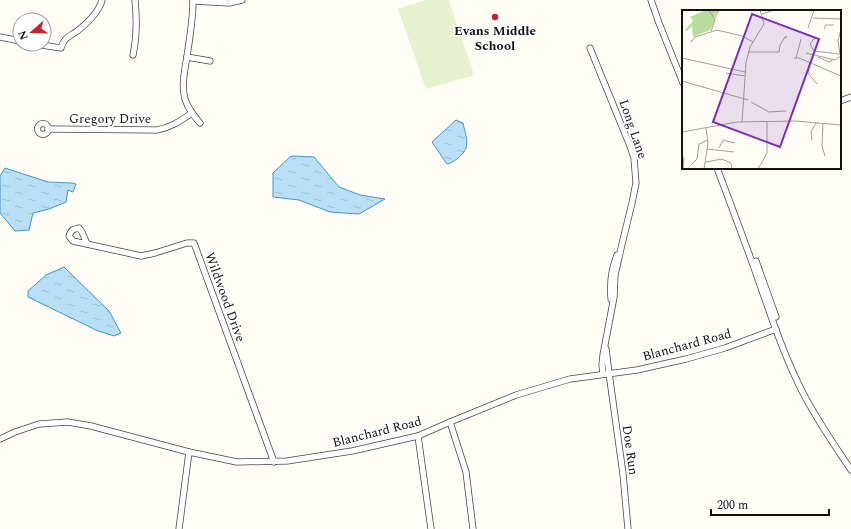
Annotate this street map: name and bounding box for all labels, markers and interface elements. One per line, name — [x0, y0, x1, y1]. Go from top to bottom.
inset map — [682, 10, 841, 169]
north arrow — [12, 12, 52, 52]
marker: Evans Middle School — [490, 12, 500, 22]
place label: Evans Middle School — [454, 21, 536, 56]
text: N — [14, 28, 33, 42]
street label: Long Lane — [614, 97, 652, 161]
street label: Gregory Drive — [69, 109, 151, 129]
street label: Wildwood Drive — [200, 249, 250, 345]
street label: Blanchard Road — [640, 324, 734, 366]
street label: Blanchard Road — [330, 411, 424, 453]
street label: Doe Run — [617, 424, 643, 477]
scale bar — [711, 491, 829, 517]
text: 200 m — [717, 496, 748, 515]

